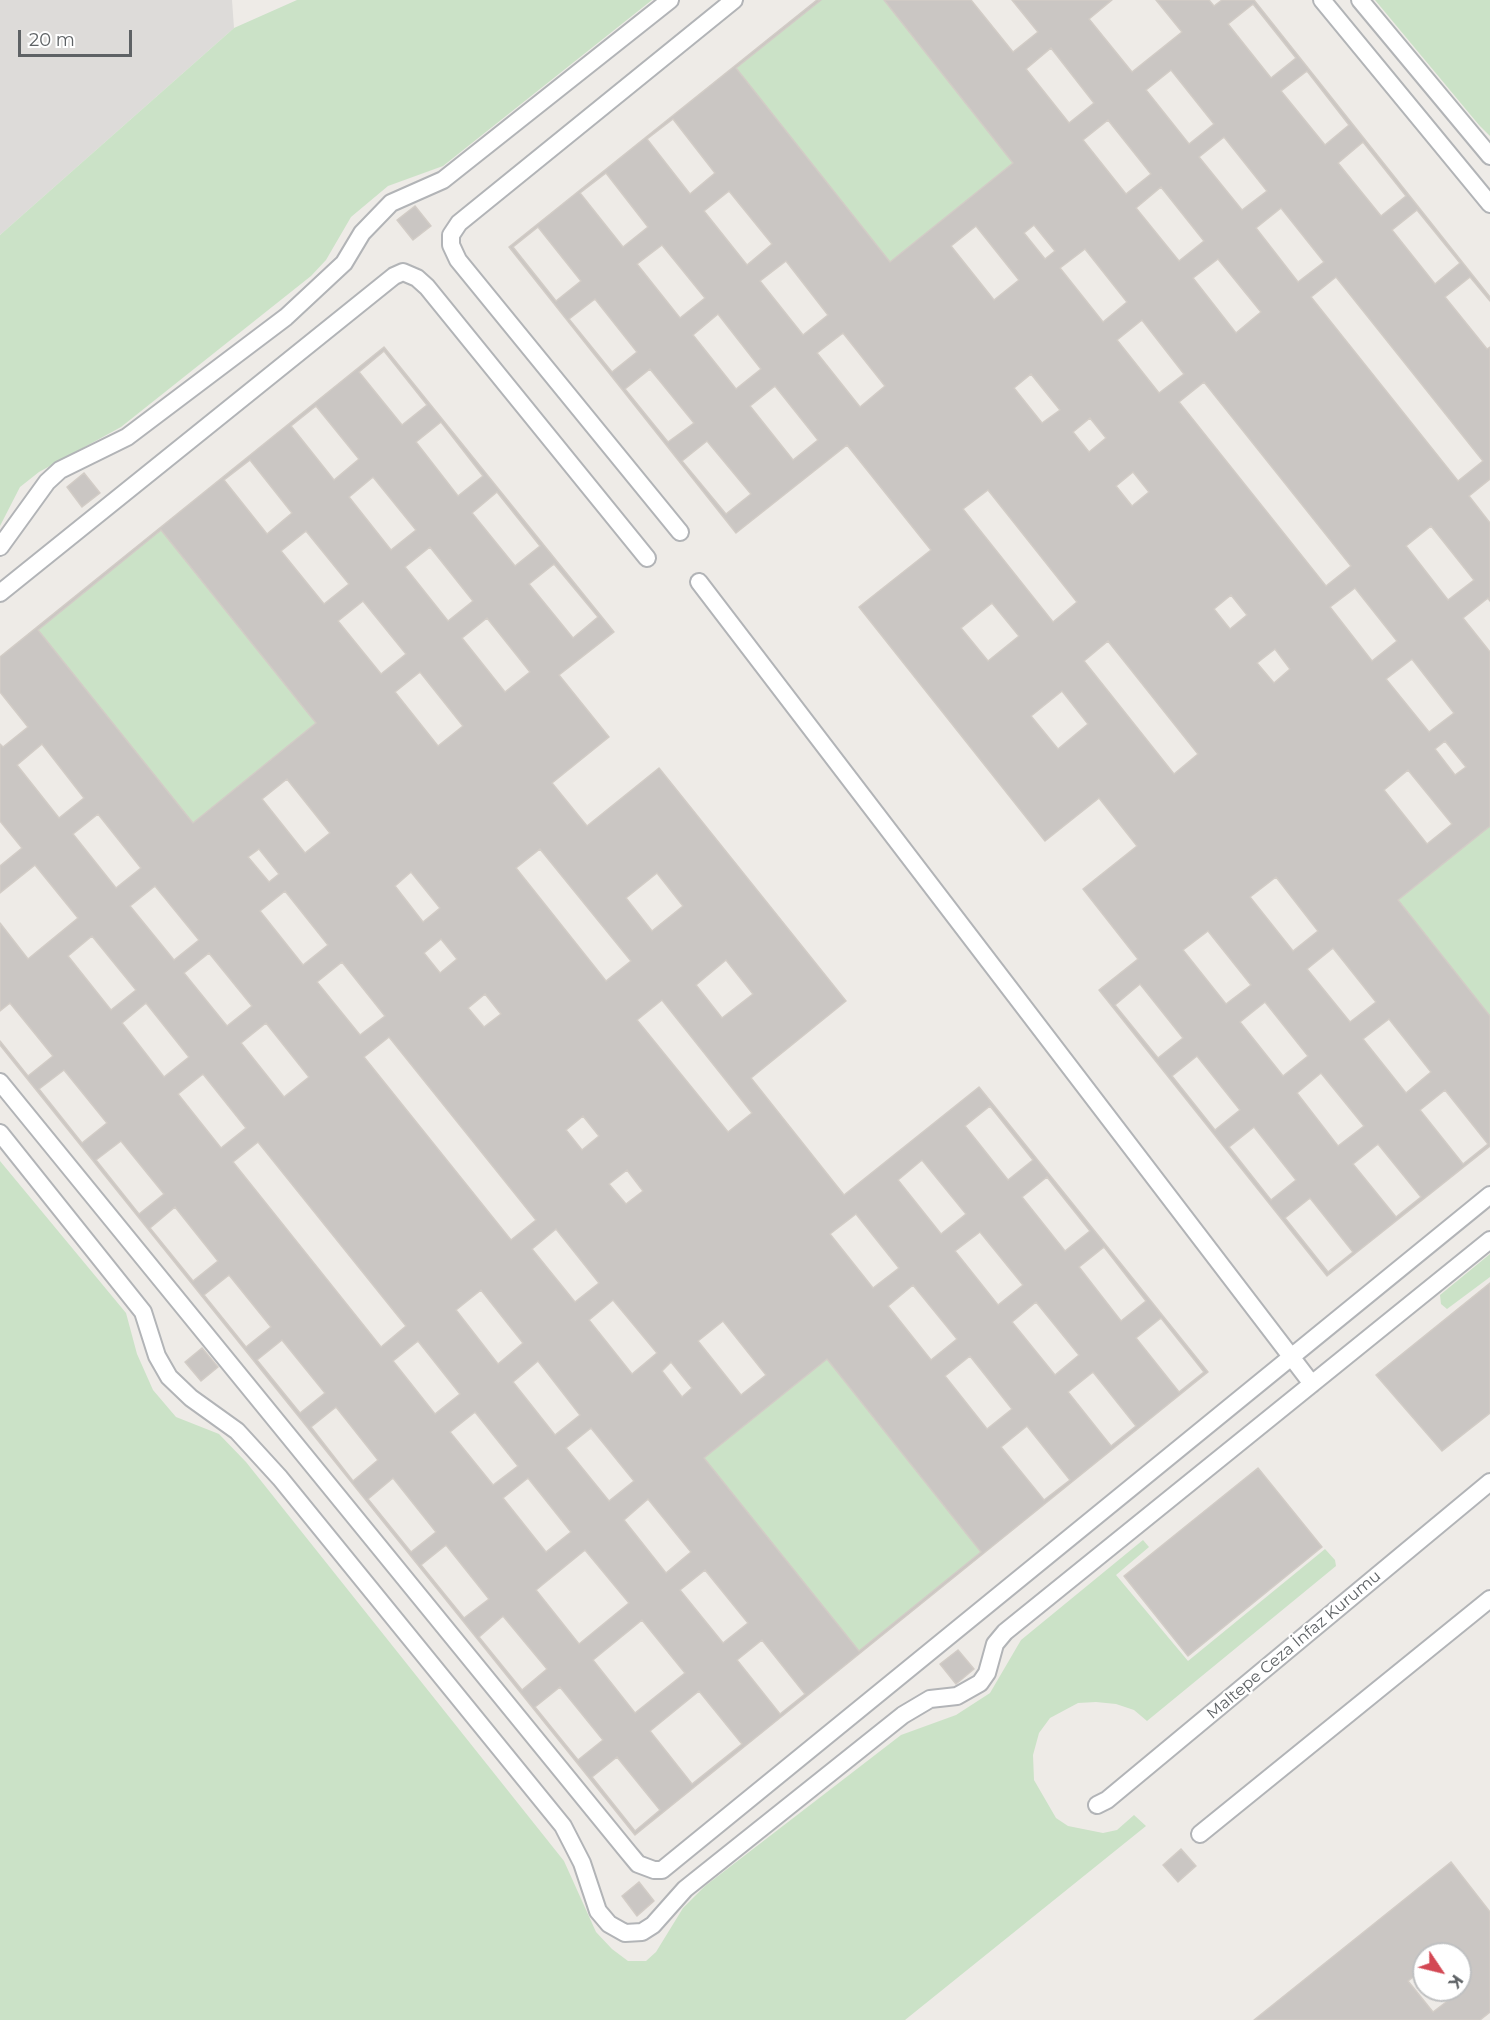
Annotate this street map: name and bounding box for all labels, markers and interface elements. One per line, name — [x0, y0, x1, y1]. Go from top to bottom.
scale bar — [21, 18, 135, 56]
text: 20 m — [29, 29, 75, 51]
street label: Maltepe Ceza İnfaz Kurumu — [1203, 1567, 1385, 1723]
north arrow — [1412, 1942, 1472, 2002]
text: K — [1444, 1971, 1467, 1992]

